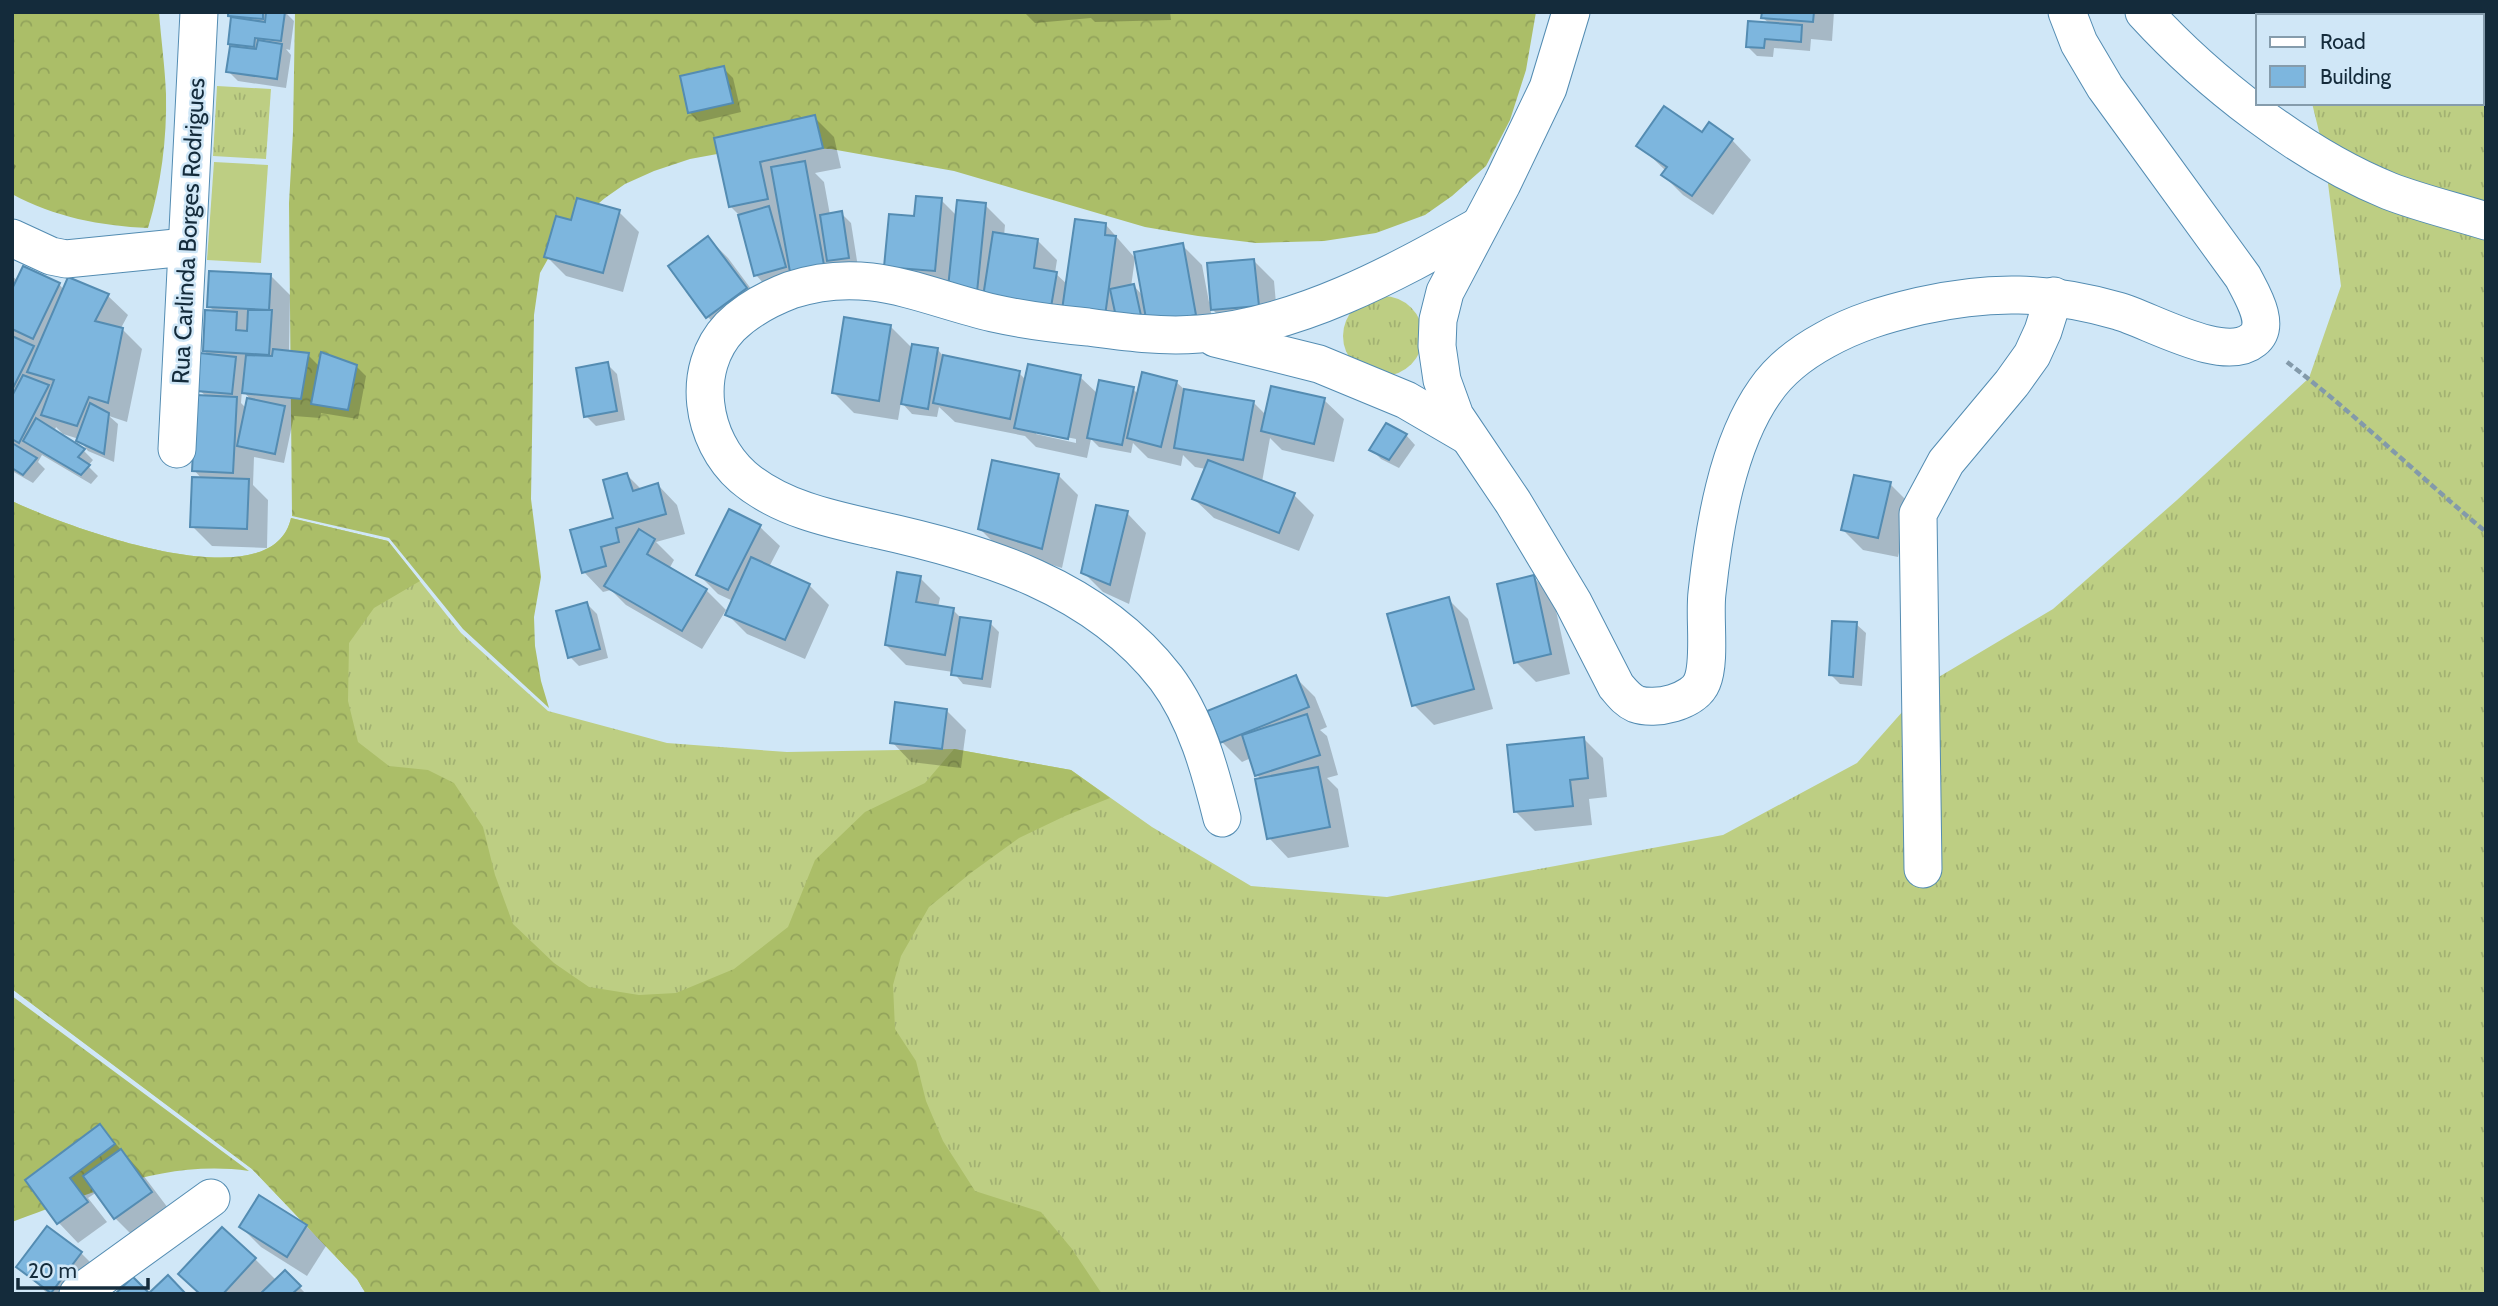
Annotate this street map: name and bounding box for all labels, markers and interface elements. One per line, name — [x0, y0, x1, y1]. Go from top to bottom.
legend — [2256, 14, 2484, 105]
text: Road — [2320, 29, 2366, 54]
text: Building — [2320, 64, 2392, 89]
street label: Rua Carlinda Borges Rodrigues — [165, 77, 211, 385]
scale bar — [18, 1246, 147, 1290]
text: 20 m — [28, 1258, 77, 1283]

